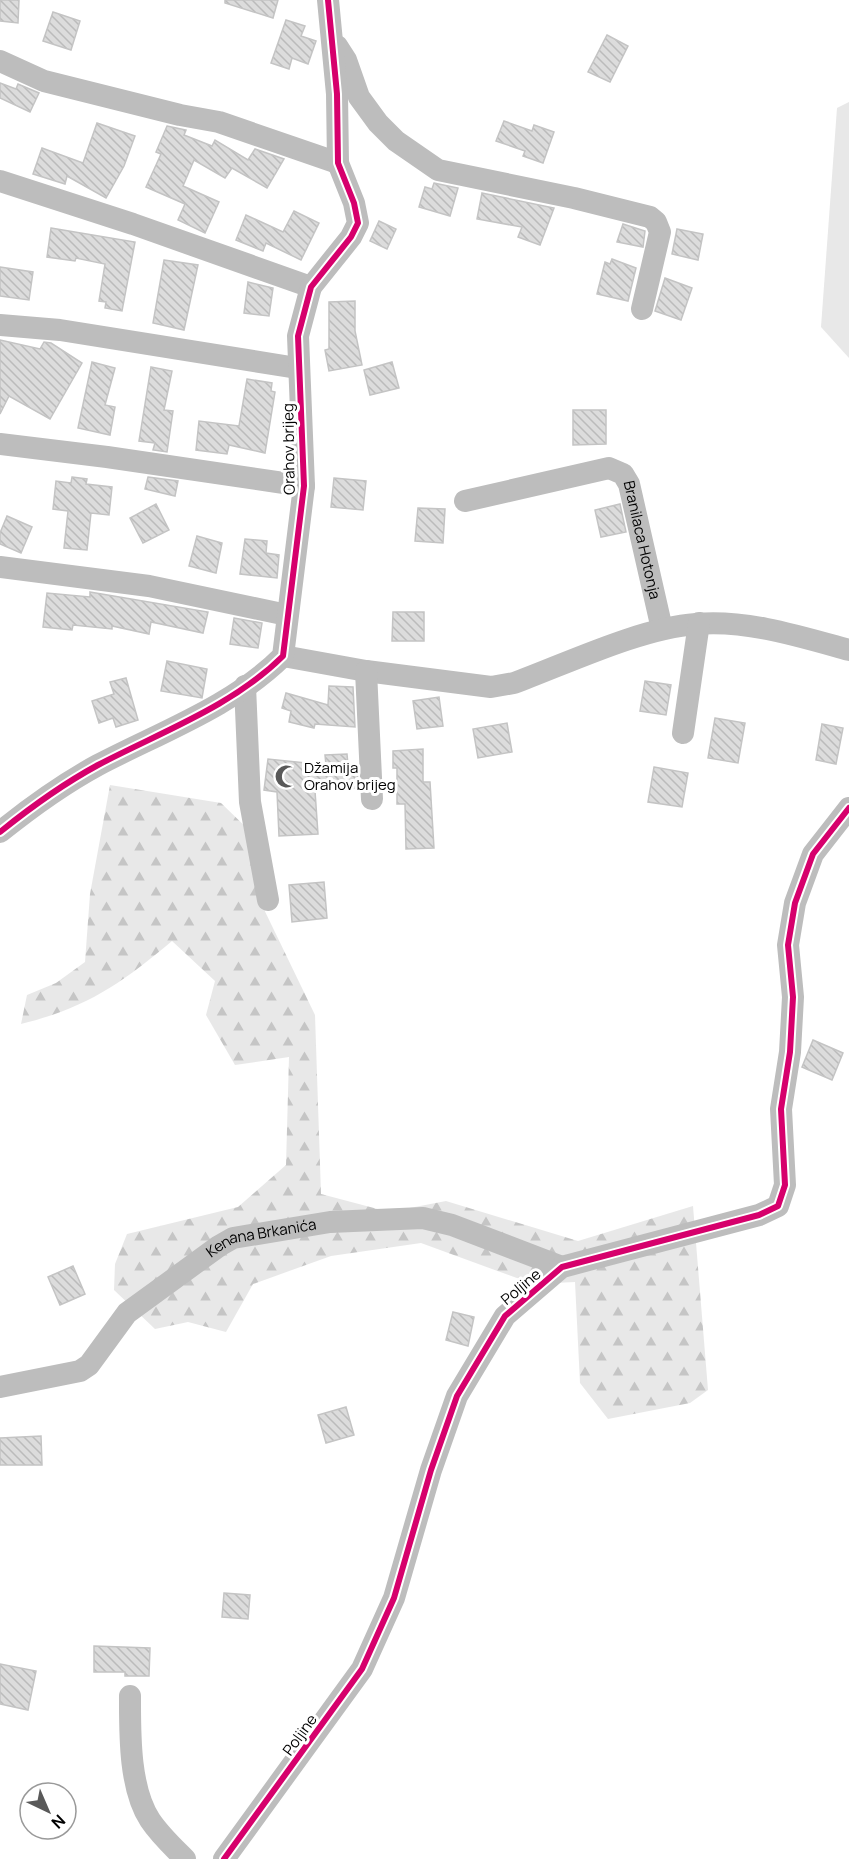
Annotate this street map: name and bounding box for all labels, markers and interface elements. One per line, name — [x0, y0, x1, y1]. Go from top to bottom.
street label: Orahov brijeg — [277, 403, 300, 495]
street label: Branilaca Hotonja — [619, 478, 666, 601]
place label: Džamija Orahov brijeg — [304, 757, 396, 795]
mosque icon: Džamija Orahov brijeg — [273, 764, 299, 790]
street label: Kenana Brkanića — [202, 1213, 318, 1262]
street label: Poljine — [496, 1264, 545, 1310]
street label: Poljine — [277, 1710, 322, 1760]
north arrow — [18, 1781, 78, 1841]
text: N — [47, 1810, 70, 1834]

